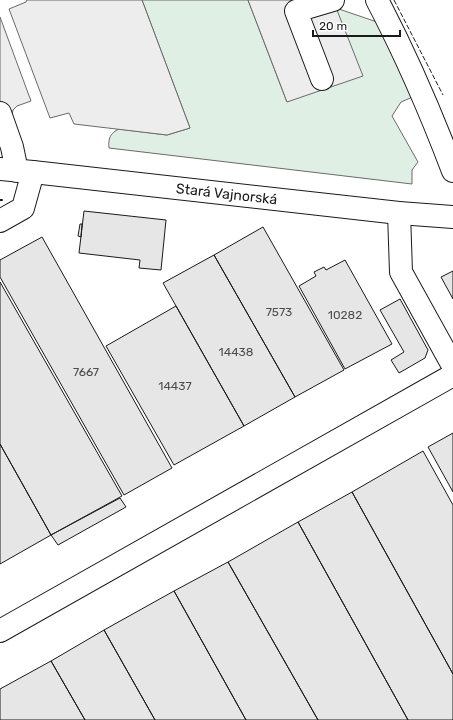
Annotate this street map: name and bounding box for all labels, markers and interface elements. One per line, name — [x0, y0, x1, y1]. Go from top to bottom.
scale bar — [313, 12, 400, 38]
text: 20 m — [319, 19, 347, 33]
street label: Stará Vajnorská — [175, 180, 278, 208]
house number: 7573 — [266, 305, 292, 319]
house number: 10282 — [328, 308, 362, 322]
house number: 14438 — [219, 345, 253, 359]
house number: 7667 — [73, 365, 99, 379]
house number: 14437 — [158, 379, 192, 393]

